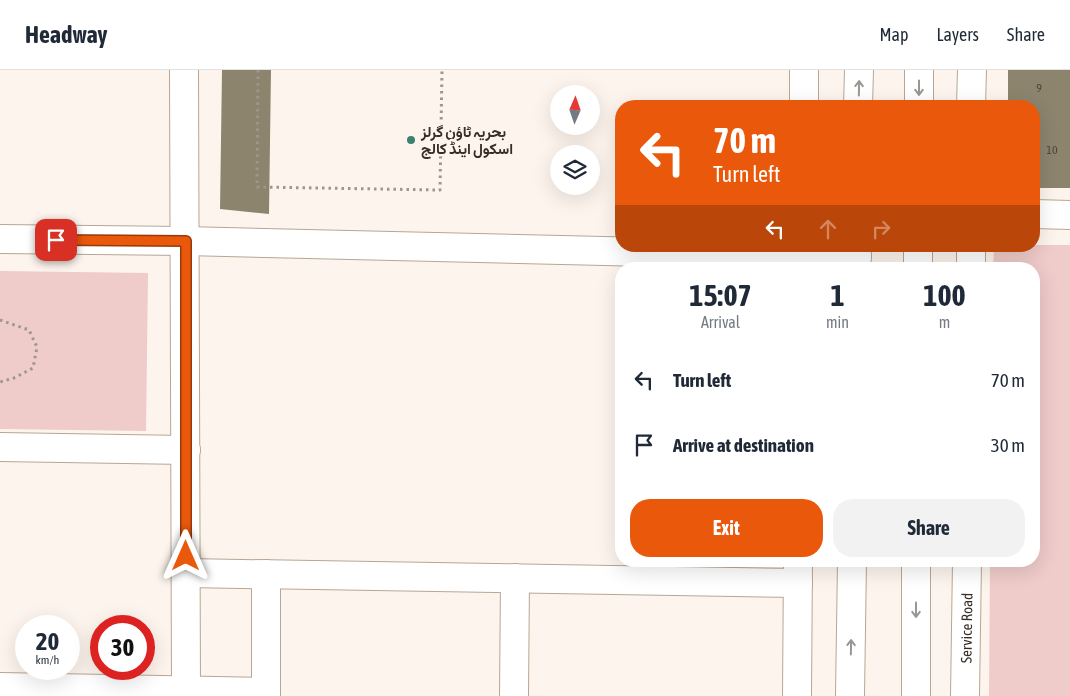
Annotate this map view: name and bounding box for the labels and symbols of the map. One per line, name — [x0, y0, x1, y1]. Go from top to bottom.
one-way arrow — [854, 80, 863, 96]
one-way arrow — [914, 80, 924, 96]
house number: 9 — [1036, 81, 1042, 95]
north arrow — [550, 85, 600, 135]
place label: بحریہ ٹاؤن گرلز اسکول اینڈ کالج — [420, 123, 513, 159]
marker: بحریہ ٹاؤن گرلز اسکول اینڈ کالج — [405, 134, 417, 146]
house number: 10 — [1046, 143, 1058, 157]
pin — [35, 219, 77, 261]
position arrow — [159, 529, 211, 581]
street label: Service Road — [957, 593, 975, 663]
one-way arrow — [911, 602, 921, 618]
speed limit sign: 30 — [90, 615, 155, 680]
one-way arrow — [846, 640, 856, 656]

